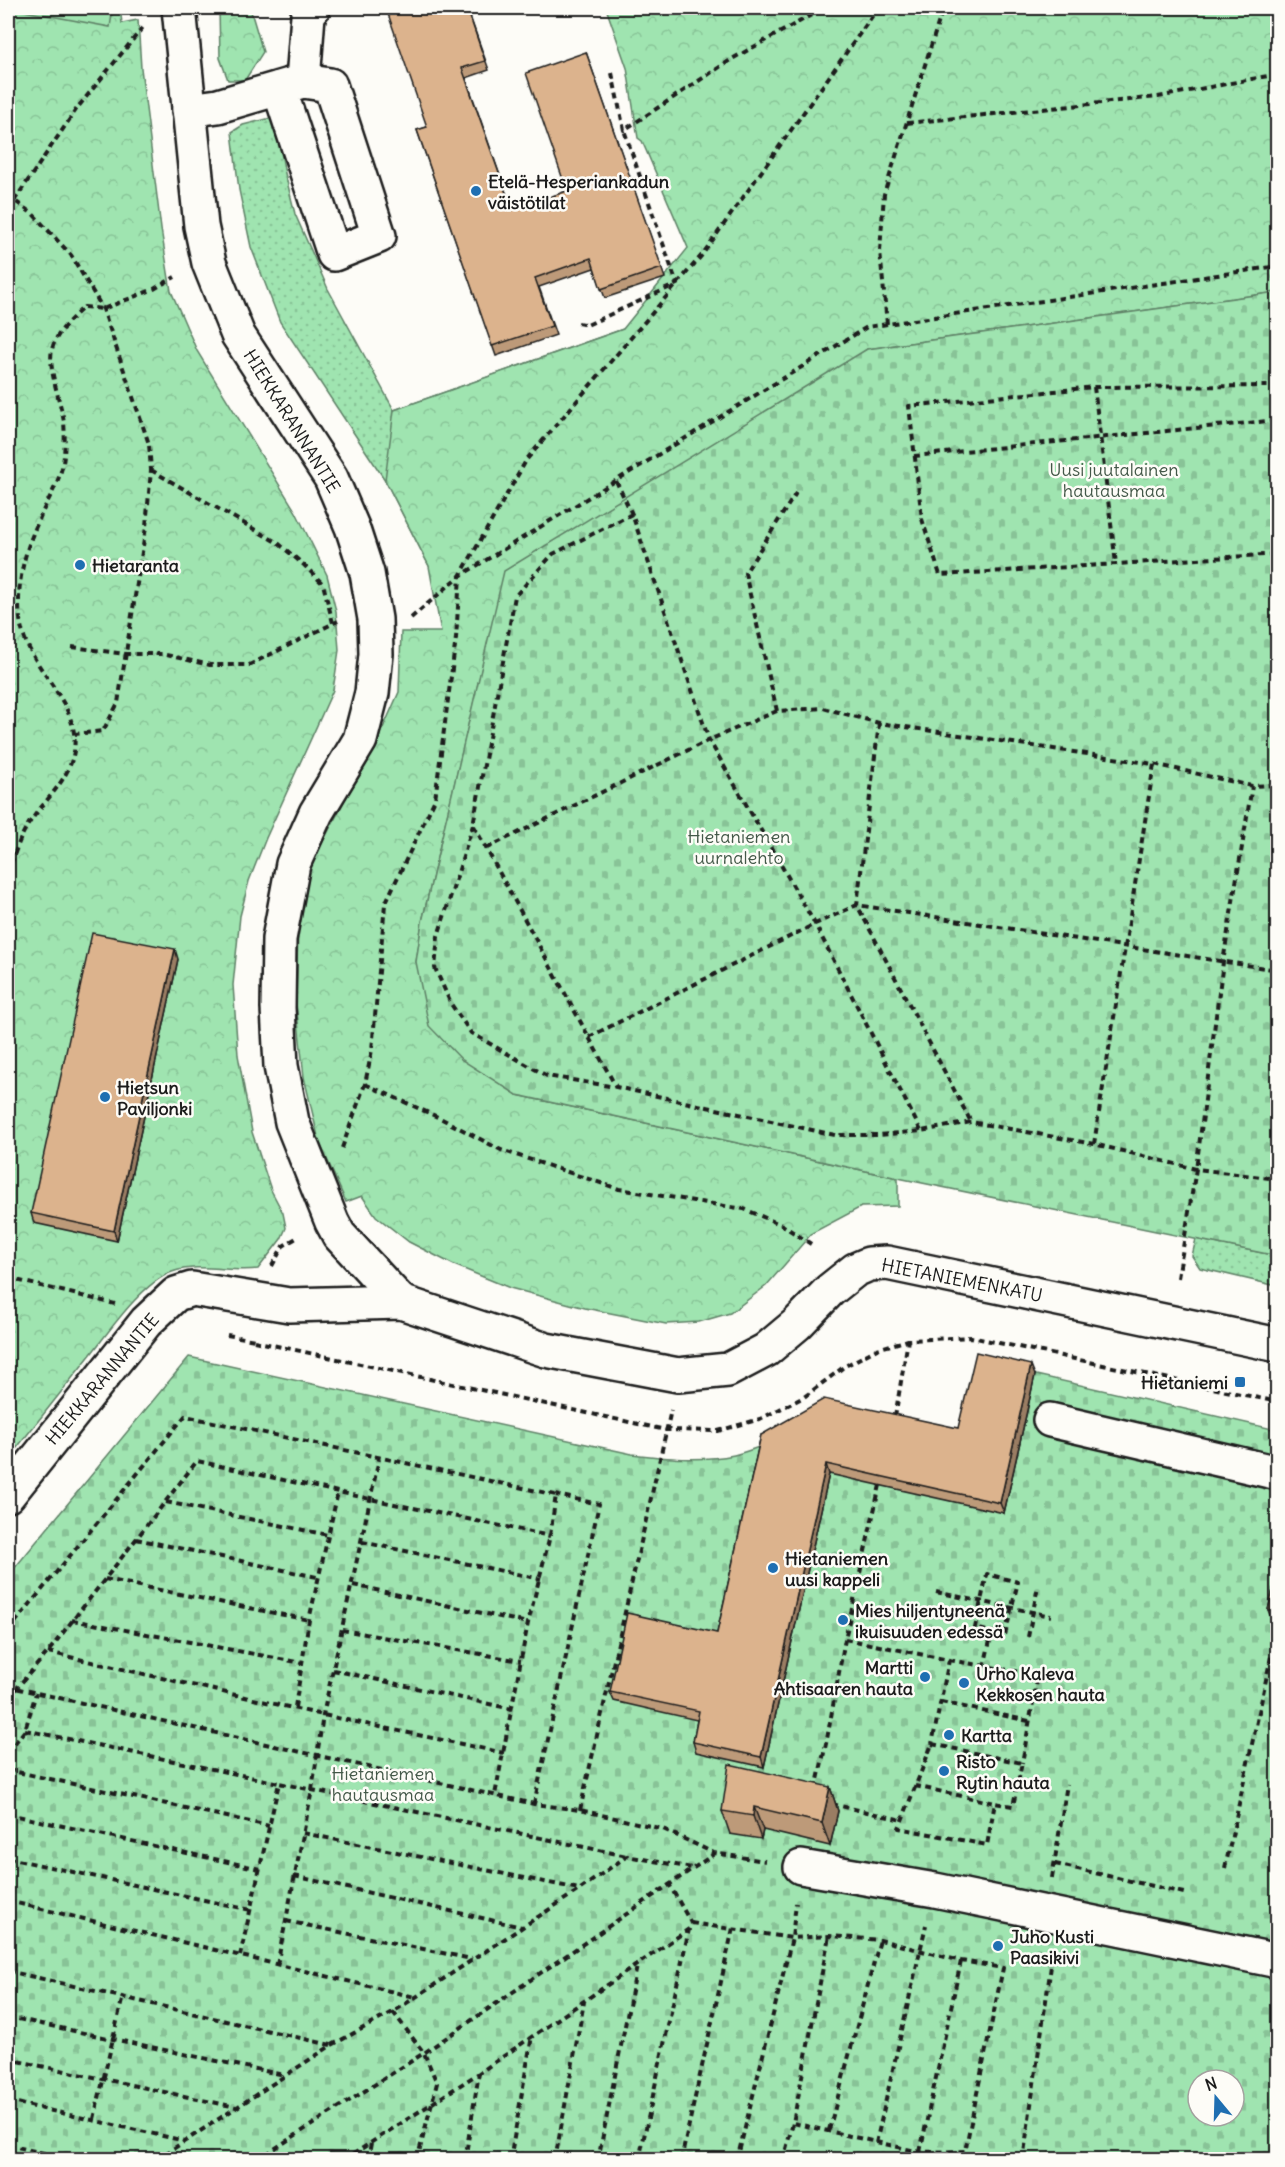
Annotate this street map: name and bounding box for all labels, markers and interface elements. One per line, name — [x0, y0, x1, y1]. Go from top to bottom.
place label: Etelä-Hesperiankadun väistötilat — [488, 170, 670, 214]
marker: Etelä-Hesperiankadun väistötilat — [469, 184, 483, 198]
street label: HIEKKARANNANTIE — [239, 345, 345, 497]
park label: Uusi juutalainen hautausmaa — [1049, 458, 1179, 502]
place label: Hietaranta — [92, 554, 179, 577]
marker: Hietaranta — [73, 558, 87, 572]
park label: Hietaniemen uurnalehto — [687, 825, 791, 869]
place label: Hietsun Paviljonki — [117, 1076, 192, 1120]
marker: Hietsun Paviljonki — [98, 1090, 112, 1104]
street label: HIETANIEMENKATU — [879, 1253, 1045, 1307]
street label: HIEKKARANNANTIE — [40, 1308, 164, 1450]
place label: Hietaniemi — [1141, 1371, 1228, 1394]
marker: Hietaniemi — [1233, 1375, 1247, 1389]
place label: Hietaniemen uusi kappeli — [785, 1547, 889, 1591]
marker: Hietaniemen uusi kappeli — [766, 1561, 780, 1575]
place label: Mies hiljentyneenä ikuisuuden edessä — [855, 1599, 1005, 1643]
marker: Mies hiljentyneenä ikuisuuden edessä — [836, 1613, 850, 1627]
place label: Martti Ahtisaaren hauta — [774, 1656, 913, 1700]
place label: Urho Kaleva Kekkosen hauta — [976, 1662, 1105, 1706]
marker: Martti Ahtisaaren hauta — [918, 1670, 932, 1684]
marker: Urho Kaleva Kekkosen hauta — [957, 1676, 971, 1690]
place label: Kartta — [961, 1724, 1012, 1747]
marker: Kartta — [942, 1728, 956, 1742]
place label: Risto Rytin hauta — [956, 1750, 1050, 1794]
park label: Hietaniemen hautausmaa — [331, 1762, 435, 1806]
marker: Risto Rytin hauta — [937, 1764, 951, 1778]
place label: Juho Kusti Paasikivi — [1010, 1925, 1094, 1969]
marker: Juho Kusti Paasikivi — [991, 1939, 1005, 1953]
north arrow — [1186, 2068, 1246, 2128]
text: N — [1203, 2073, 1220, 2095]

